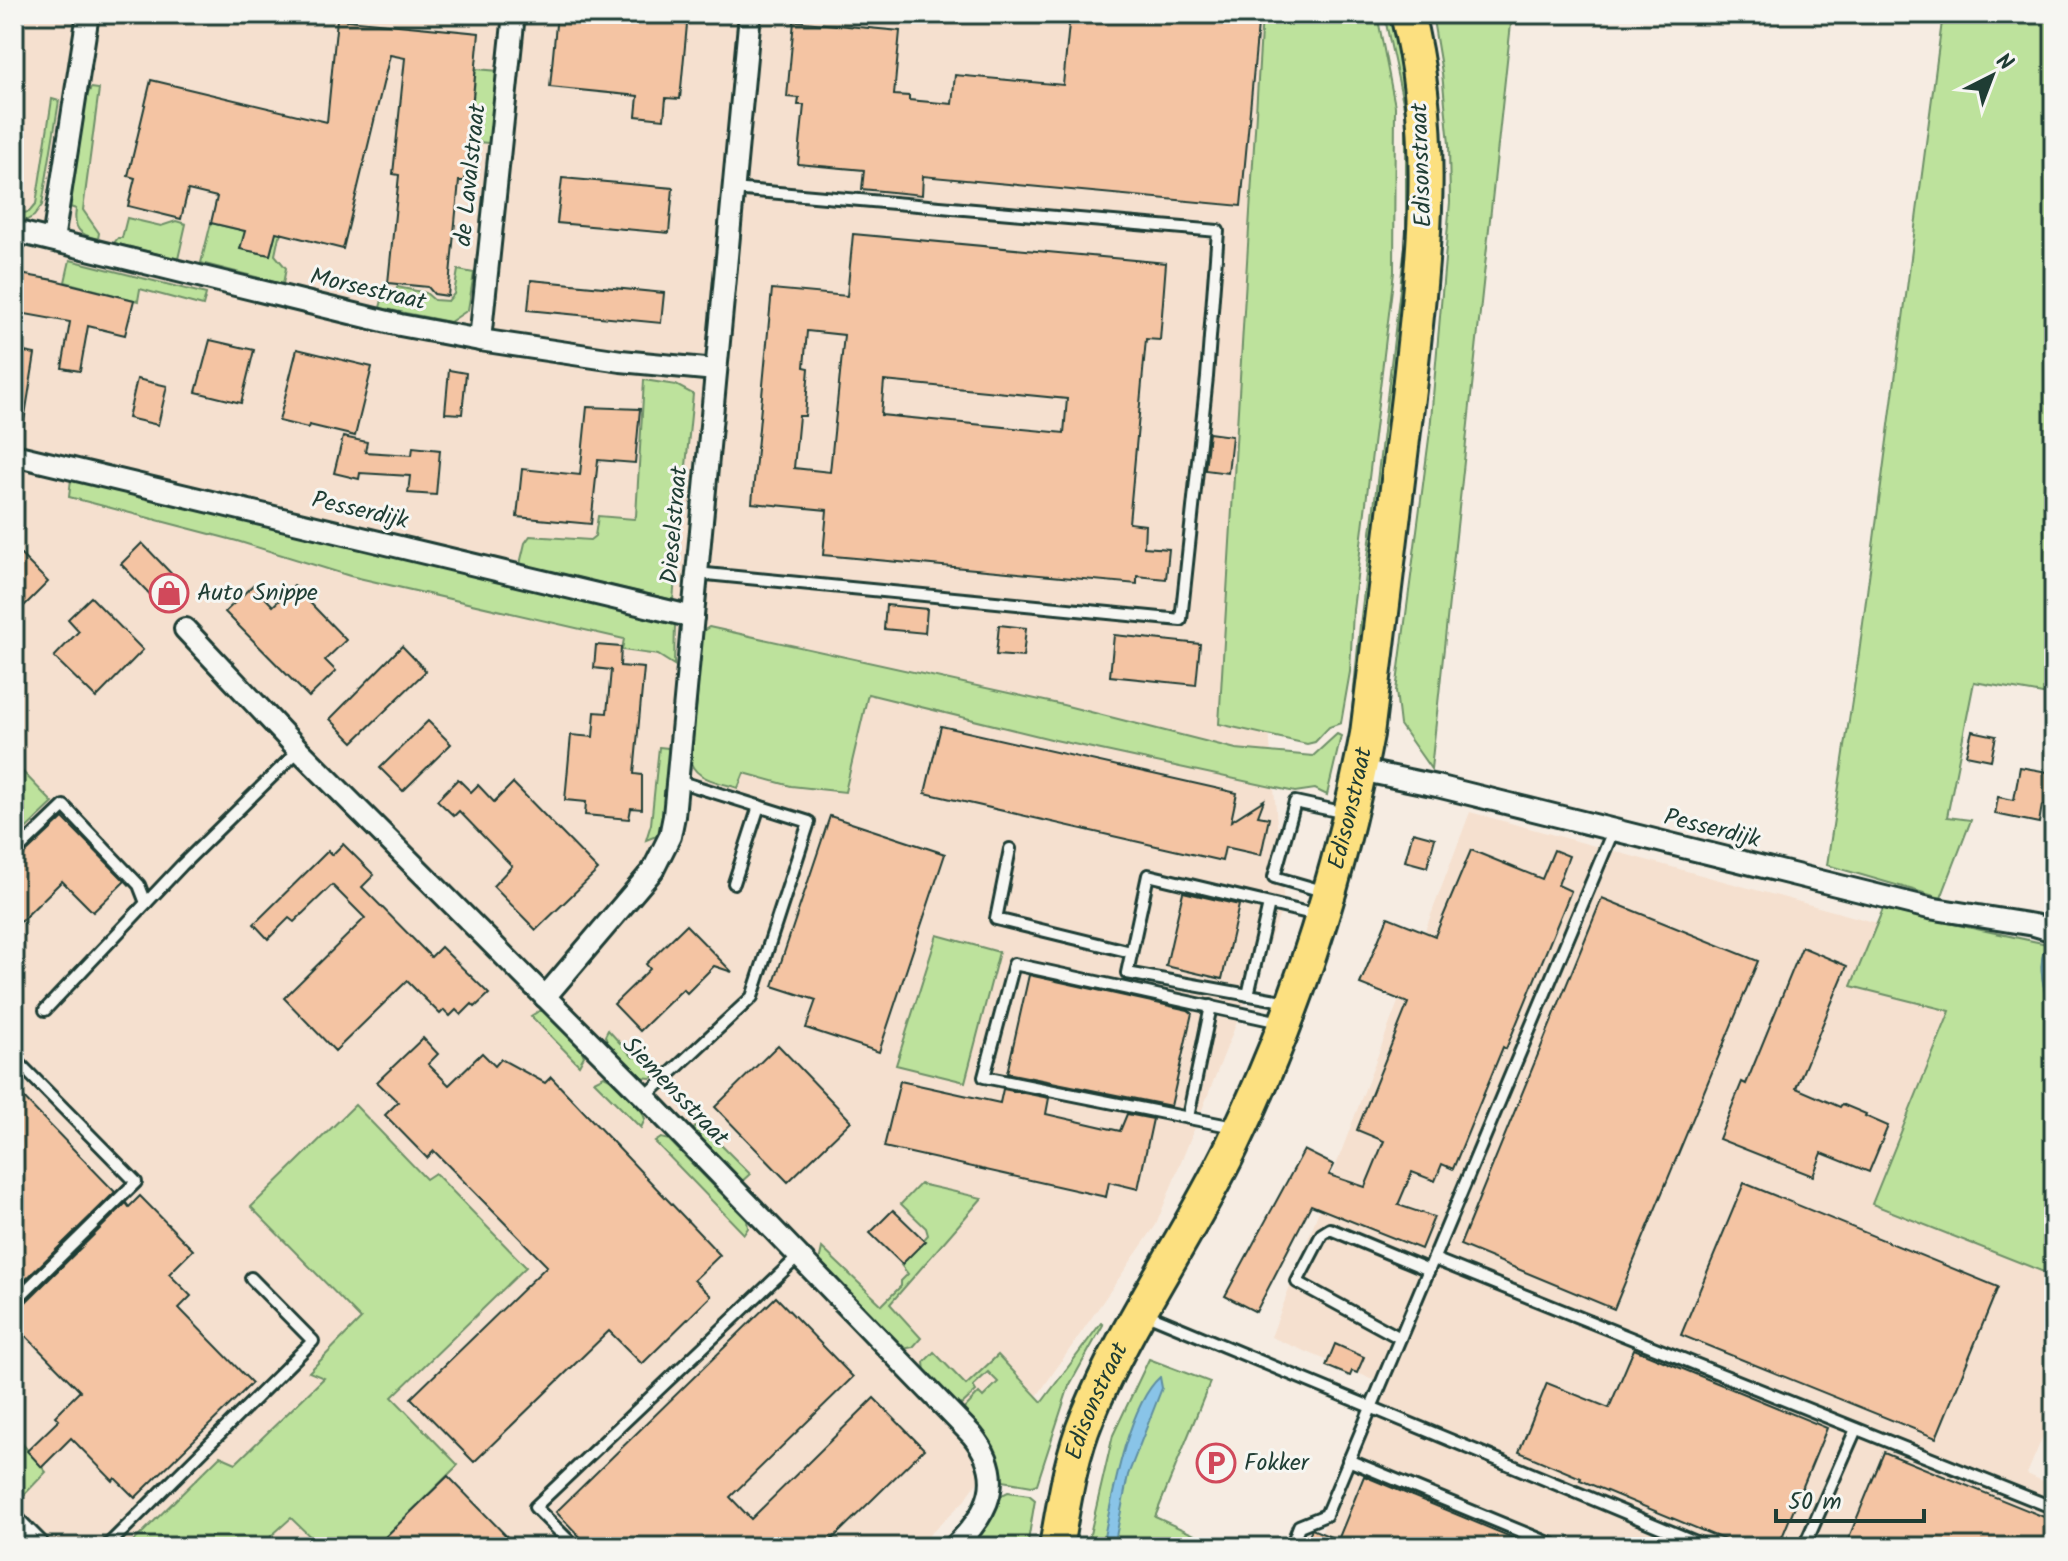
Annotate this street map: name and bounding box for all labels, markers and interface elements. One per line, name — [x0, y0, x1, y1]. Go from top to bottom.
north arrow — [1952, 36, 2032, 116]
text: N — [1987, 45, 2021, 81]
street label: de Lavalstraat — [444, 101, 498, 248]
street label: Edisonstraat — [1400, 101, 1444, 228]
street label: Morsestraat — [306, 258, 431, 322]
street label: Dieselstraat — [650, 464, 700, 586]
street label: Pesserdijk — [308, 481, 413, 541]
shop icon: Auto Snippe — [148, 572, 190, 614]
place label: Auto Snippe — [197, 574, 318, 613]
street label: Edisonstraat — [1317, 743, 1384, 874]
street label: Pesserdijk — [1660, 798, 1765, 860]
street label: Siemensstraat — [612, 1028, 739, 1157]
street label: Edisonstraat — [1055, 1335, 1140, 1464]
parking icon: Fokker — [1195, 1442, 1237, 1484]
place label: Fokker — [1244, 1444, 1311, 1483]
scale bar — [1776, 1473, 1924, 1523]
text: 50 m — [1788, 1483, 1842, 1522]

